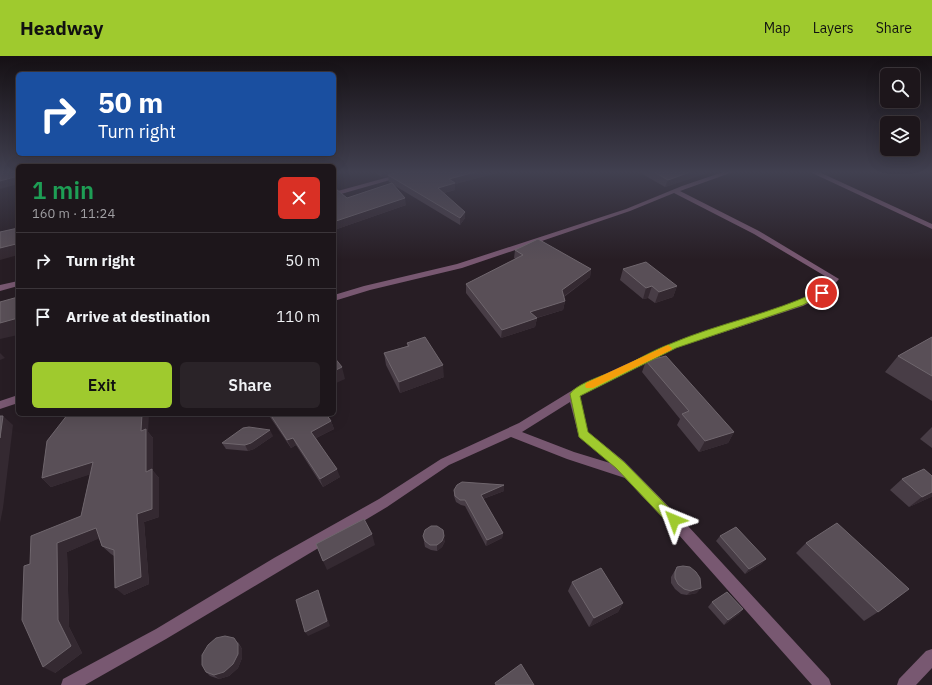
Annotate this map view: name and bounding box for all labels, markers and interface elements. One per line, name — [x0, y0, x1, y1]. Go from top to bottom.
text: Headway — [20, 16, 103, 40]
text: Map — [764, 19, 791, 37]
text: Layers — [813, 19, 854, 37]
text: Share — [876, 19, 912, 37]
map controls — [880, 68, 920, 156]
button: search — [880, 68, 920, 108]
text: 50 m — [98, 84, 163, 121]
icon: right — [32, 88, 84, 140]
button: layers — [880, 116, 920, 156]
text: Turn right — [98, 120, 176, 143]
text: 1 min — [32, 174, 94, 206]
button: close — [278, 177, 320, 219]
text: 160 m · 11:24 — [32, 205, 115, 222]
icon: right — [32, 250, 54, 272]
text: Turn right — [66, 251, 135, 270]
text: 50 m — [285, 251, 320, 270]
pin — [805, 276, 839, 310]
icon: arrive — [811, 282, 833, 304]
icon: arrive — [32, 306, 54, 328]
text: Arrive at destination — [66, 307, 210, 326]
text: 110 m — [276, 307, 320, 326]
button: Exit — [32, 362, 172, 408]
button: Share — [180, 362, 320, 408]
position arrow — [653, 499, 695, 541]

